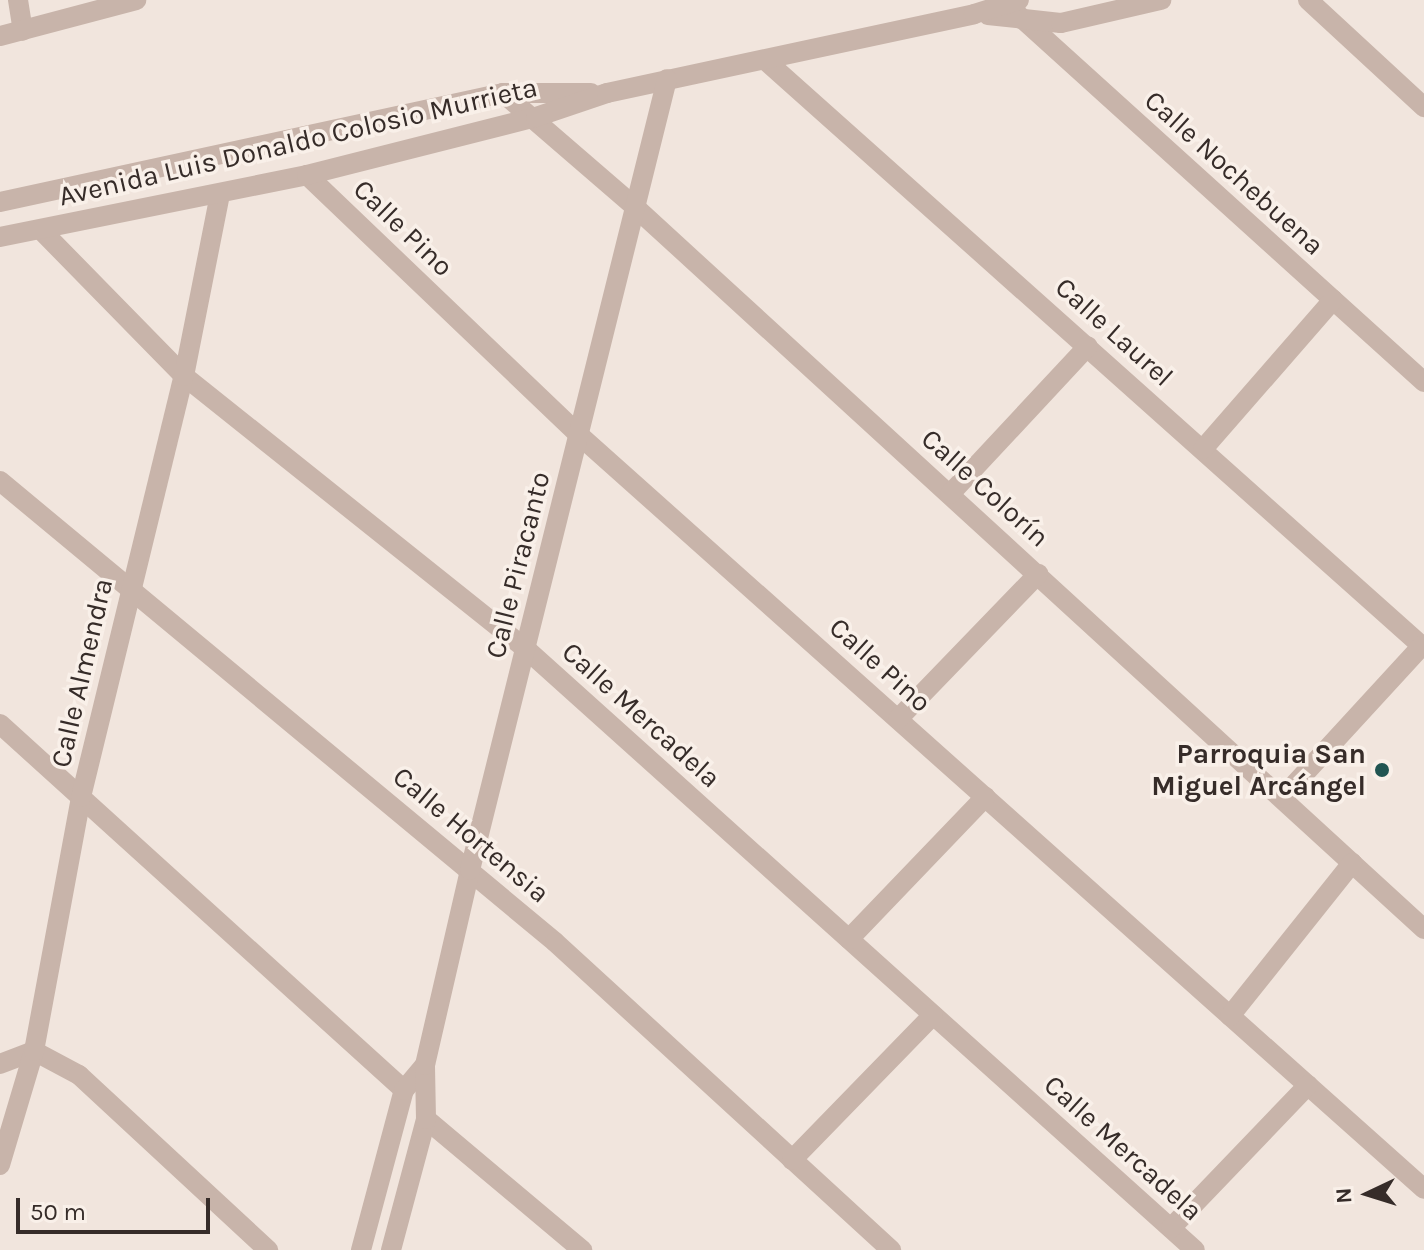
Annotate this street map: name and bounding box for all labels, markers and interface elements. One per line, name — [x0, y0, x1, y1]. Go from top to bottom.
street label: Avenida Luis Donaldo Colosio Murrieta — [55, 70, 541, 214]
street label: Calle Nochebuena — [1137, 84, 1331, 262]
street label: Calle Pino — [346, 172, 460, 284]
street label: Calle Laurel — [1048, 270, 1180, 394]
street label: Calle Colorín — [914, 422, 1056, 554]
street label: Calle Piracanto — [479, 468, 557, 662]
street label: Calle Almendra — [44, 575, 120, 771]
street label: Calle Pino — [822, 611, 938, 719]
street label: Calle Mercadela — [555, 635, 727, 795]
place label: Parroquia San Miguel Arcángel — [1151, 737, 1366, 803]
street label: Calle Hortensia — [386, 760, 556, 910]
marker: Parroquia San Miguel Arcángel — [1373, 761, 1391, 779]
street label: Calle Mercadela — [1037, 1068, 1209, 1228]
north arrow — [1328, 1154, 1408, 1234]
scale bar — [20, 1182, 214, 1232]
text: N — [1331, 1187, 1358, 1204]
text: 50 m — [30, 1198, 86, 1226]

